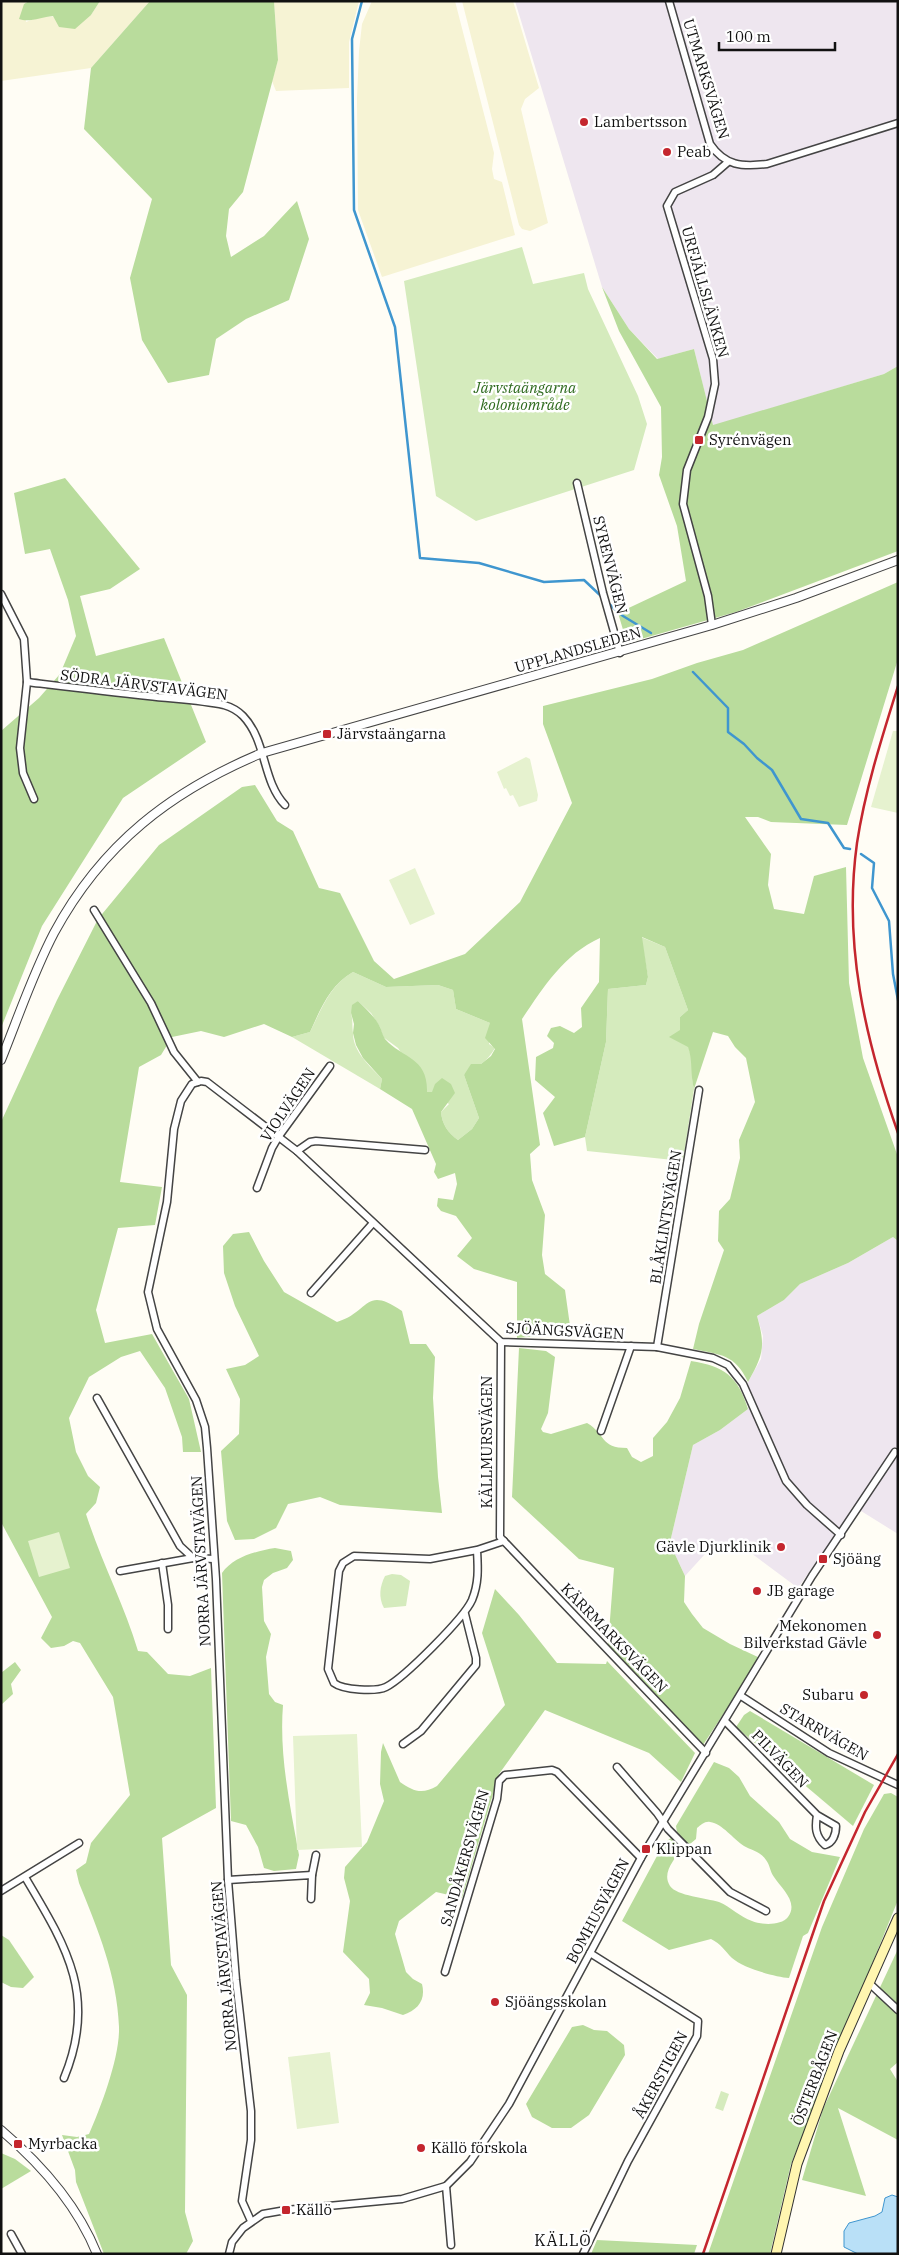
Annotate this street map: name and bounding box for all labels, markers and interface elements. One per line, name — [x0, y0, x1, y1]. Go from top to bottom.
street label: UTMARKSVÄGEN — [679, 16, 734, 141]
scale bar — [719, 20, 835, 52]
text: 100 m — [726, 27, 771, 46]
place label: Lambertsson — [594, 112, 688, 131]
marker: Lambertsson — [578, 116, 590, 128]
place label: Peab — [677, 142, 711, 161]
marker: Peab — [661, 146, 673, 158]
street label: URFJÄLLSLÄNKEN — [678, 224, 733, 360]
park label: Järvstaängarna koloniområde — [473, 378, 577, 414]
place label: Syrénvägen — [709, 430, 792, 449]
marker: Syrénvägen — [693, 434, 705, 446]
street label: SYRENVÄGEN — [589, 514, 632, 616]
street label: UPPLANDSLEDEN — [512, 622, 643, 677]
street label: SÖDRA JÄRVSTAVÄGEN — [59, 665, 229, 704]
place label: Järvstaängarna — [337, 724, 446, 743]
marker: Järvstaängarna — [321, 728, 333, 740]
street label: VIOLVÄGEN — [256, 1064, 319, 1145]
street label: BLÅKLINTSVÄGEN — [646, 1149, 685, 1285]
street label: SJÖÄNGSVÄGEN — [505, 1318, 625, 1343]
street label: KÄLLMURSVÄGEN — [477, 1376, 496, 1508]
street label: NORRA JÄRVSTAVÄGEN — [187, 1475, 214, 1647]
place label: Gävle Djurklinik — [656, 1537, 771, 1556]
marker: Gävle Djurklinik — [775, 1541, 787, 1553]
place label: Sjöäng — [833, 1549, 881, 1568]
marker: Sjöäng — [817, 1553, 829, 1565]
street label: KÄRRMARKSVÄGEN — [557, 1579, 672, 1696]
place label: JB garage — [767, 1581, 835, 1600]
marker: JB garage — [751, 1585, 763, 1597]
place label: Mekonomen Bilverkstad Gävle — [744, 1616, 867, 1652]
marker: Mekonomen Bilverkstad Gävle — [871, 1629, 883, 1641]
place label: Subaru — [802, 1685, 854, 1704]
marker: Subaru — [858, 1689, 870, 1701]
street label: STARRVÄGEN — [777, 1699, 872, 1765]
street label: PILVÄGEN — [748, 1726, 813, 1792]
street label: SANDÅKERSVÄGEN — [436, 1787, 493, 1928]
place label: Klippan — [656, 1839, 713, 1858]
marker: Klippan — [640, 1843, 652, 1855]
street label: BOMHUSVÄGEN — [562, 1855, 633, 1967]
street label: NORRA JÄRVSTAVÄGEN — [207, 1880, 240, 2052]
place label: Sjöängsskolan — [505, 1992, 607, 2011]
marker: Sjöängsskolan — [489, 1996, 501, 2008]
street label: ÖSTERBÅGEN — [788, 2027, 841, 2128]
street label: ÅKERSTIGEN — [630, 2028, 692, 2122]
place label: Myrbacka — [28, 2134, 98, 2153]
marker: Myrbacka — [12, 2138, 24, 2150]
place label: Källö förskola — [431, 2138, 528, 2157]
marker: Källö förskola — [415, 2142, 427, 2154]
place label: Källö — [296, 2200, 332, 2219]
marker: Källö — [280, 2204, 292, 2216]
district label: KÄLLÖ — [534, 2230, 592, 2250]

